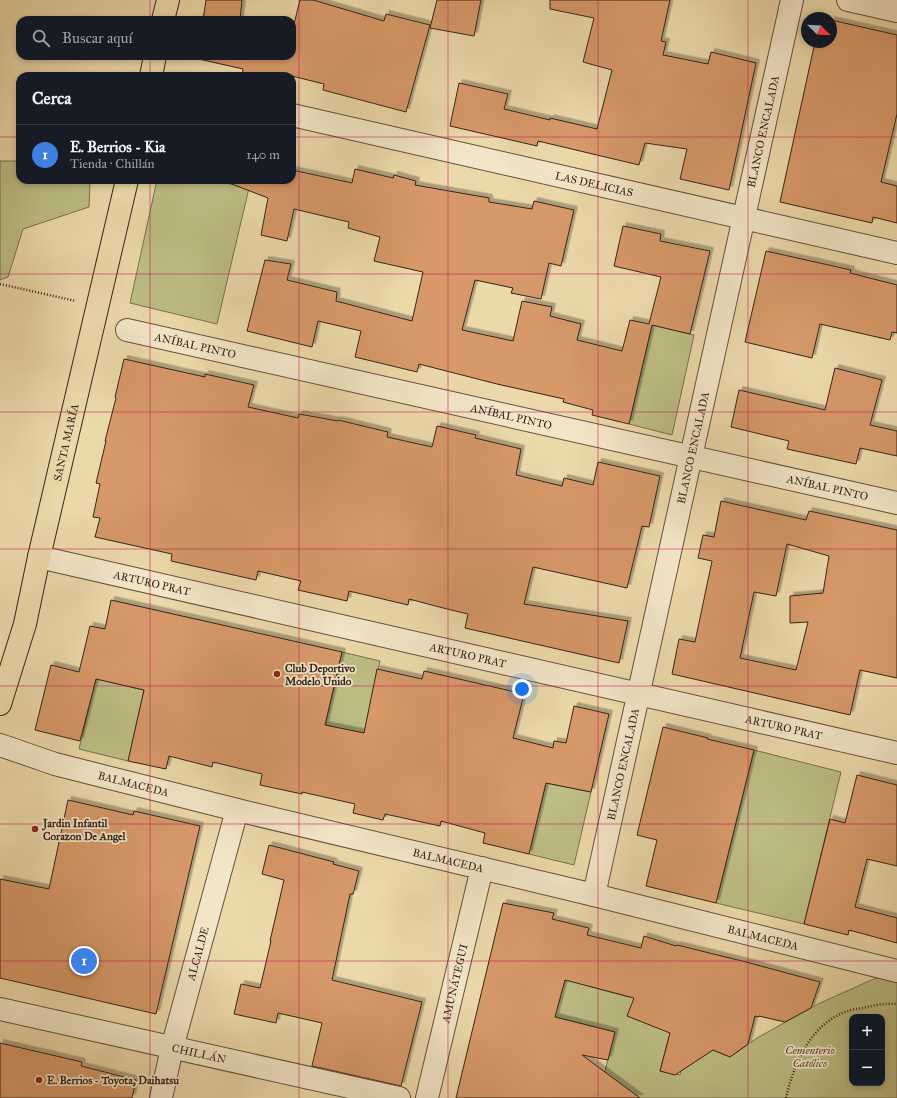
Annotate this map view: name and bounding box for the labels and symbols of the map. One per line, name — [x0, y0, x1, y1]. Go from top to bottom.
north arrow — [801, 12, 837, 48]
street label: BLANCO ENCALADA — [745, 74, 782, 189]
street label: LAS DELICIAS — [554, 169, 634, 200]
street label: ANÍBAL PINTO — [152, 330, 237, 361]
street label: BLANCO ENCALADA — [675, 390, 712, 505]
street label: ANÍBAL PINTO — [468, 401, 553, 432]
street label: SANTA MARÍA — [51, 402, 82, 482]
street label: ANÍBAL PINTO — [785, 472, 869, 503]
street label: ARTURO PRAT — [111, 568, 192, 598]
street label: ARTURO PRAT — [427, 640, 508, 671]
place label: Club Deportivo Modelo Unido — [285, 662, 355, 688]
marker: Club Deportivo Modelo Unido — [272, 669, 282, 679]
your location — [512, 679, 532, 699]
street label: BLANCO ENCALADA — [605, 706, 642, 822]
street label: ARTURO PRAT — [743, 712, 824, 743]
street label: BALMACEDA — [96, 769, 171, 800]
place label: Jardin Infantil Corazon De Angel — [41, 817, 127, 843]
marker: Jardin Infantil Corazon De Angel — [30, 824, 40, 834]
street label: BALMACEDA — [411, 846, 485, 876]
street label: BALMACEDA — [726, 923, 800, 953]
street label: ALCALDE — [184, 925, 212, 983]
street label: AMUNÁTEGUI — [439, 942, 471, 1025]
pin: 1 — [71, 946, 97, 976]
street label: CHILLÁN — [171, 1042, 227, 1066]
park label: Cementerio Católico — [785, 1044, 835, 1070]
place label: E. Berrios - Toyota, Daihatsu — [47, 1074, 179, 1088]
marker: E. Berrios - Toyota, Daihatsu — [34, 1075, 44, 1085]

